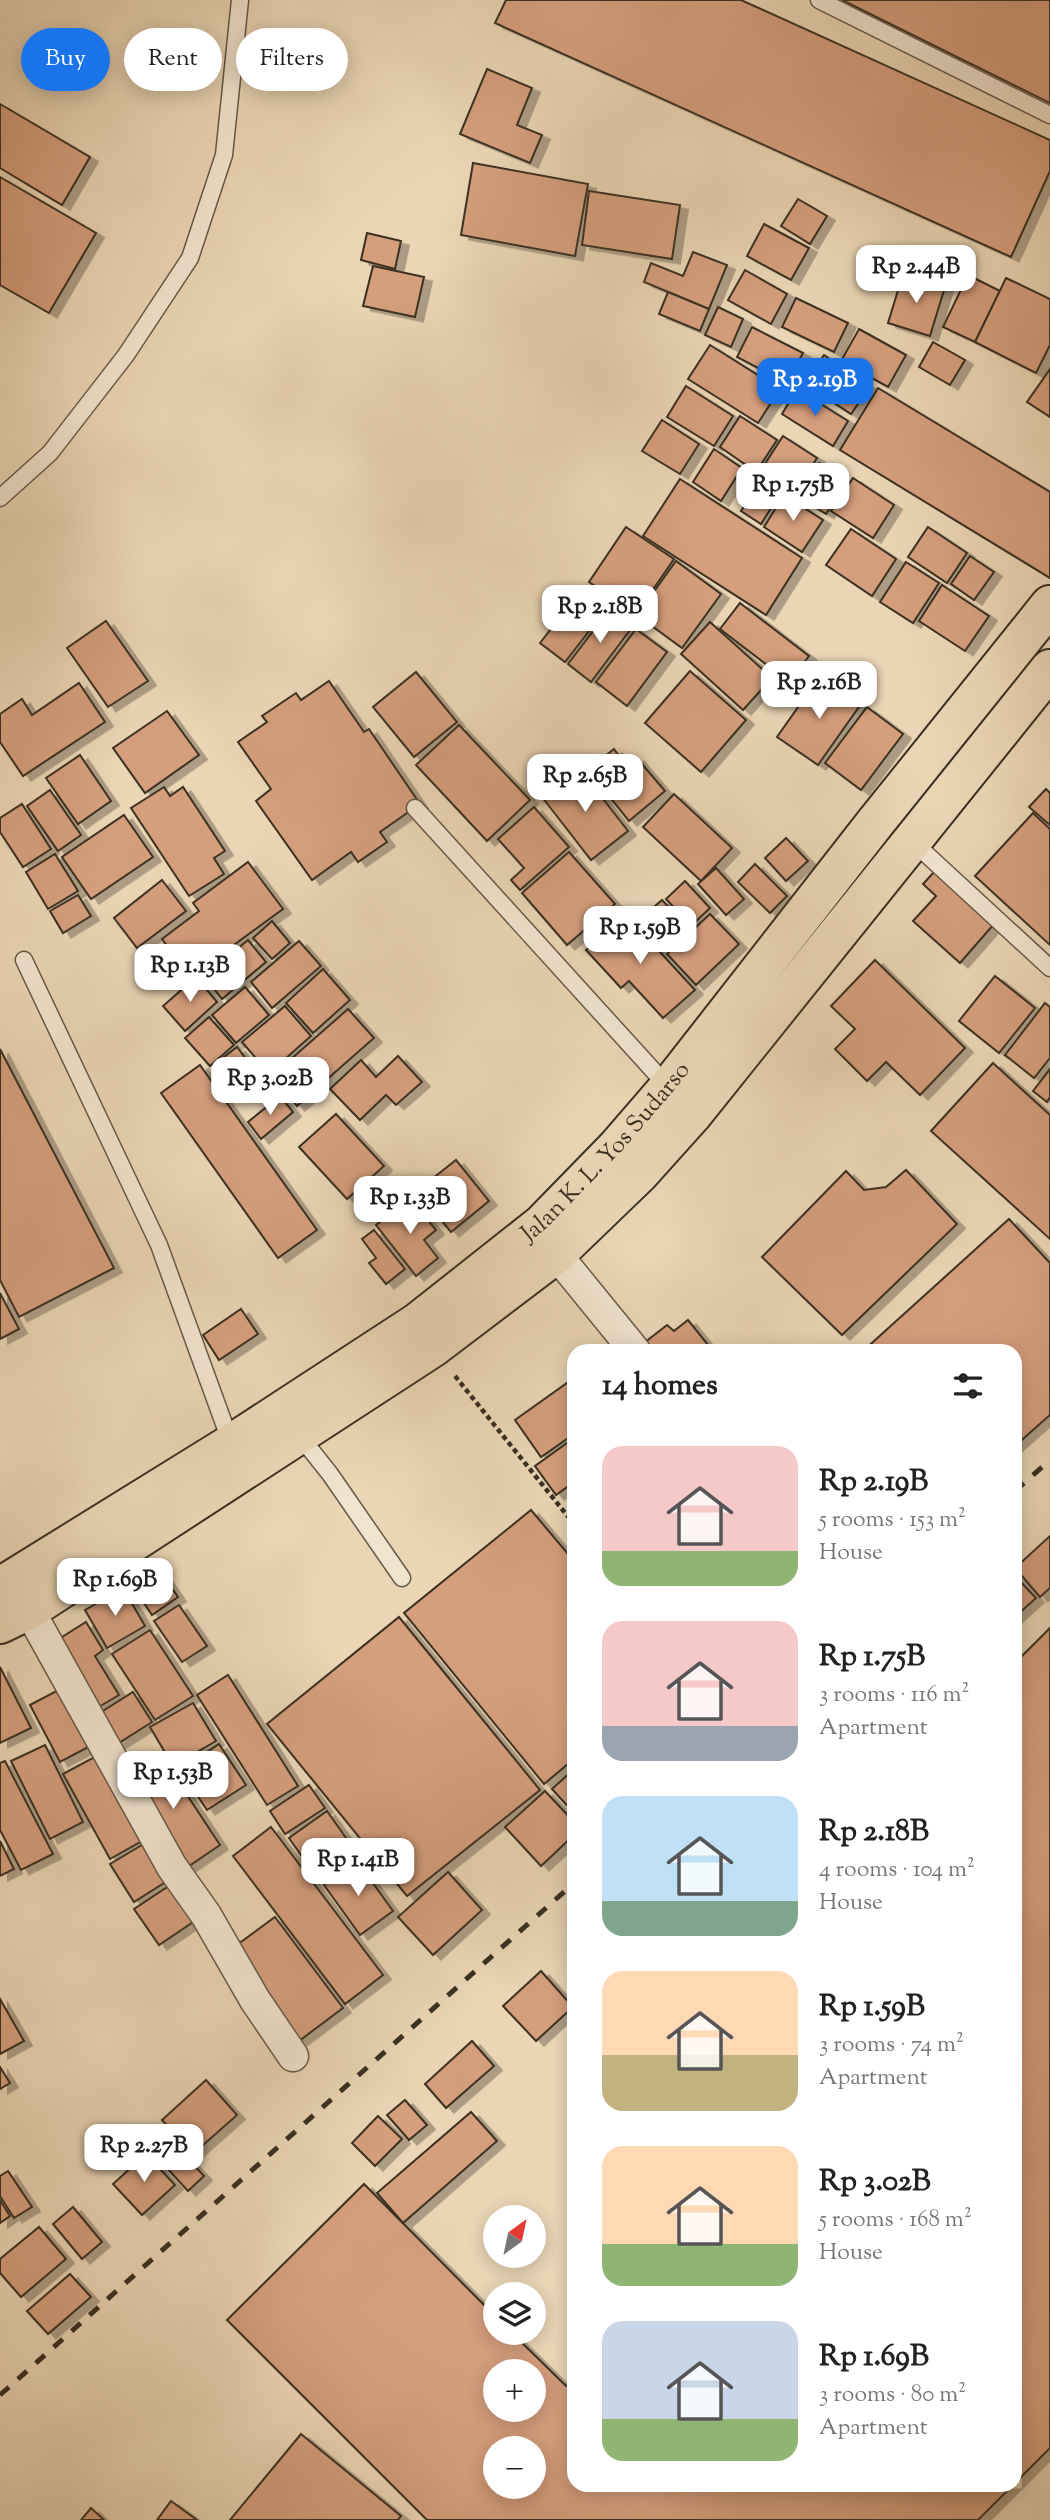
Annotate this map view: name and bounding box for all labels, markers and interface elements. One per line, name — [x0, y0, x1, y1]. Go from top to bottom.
chip: Buy — [21, 28, 110, 91]
chip: Rent — [124, 28, 222, 91]
chip: Filters — [236, 28, 348, 91]
pin: Rp 2.44B — [844, 246, 988, 305]
text: Rp 2.44B — [872, 251, 960, 284]
pin: Rp 2.19B — [743, 358, 887, 418]
text: Rp 2.19B — [773, 364, 857, 397]
pin: Rp 1.75B — [721, 463, 865, 523]
text: Rp 1.75B — [752, 469, 834, 502]
pin: Rp 2.18B — [528, 586, 672, 645]
text: Rp 2.18B — [558, 591, 642, 624]
pin: Rp 2.16B — [747, 662, 891, 721]
text: Rp 2.16B — [777, 667, 861, 700]
pin: Rp 2.65B — [513, 754, 657, 814]
text: Rp 2.65B — [543, 760, 627, 793]
pin: Rp 1.59B — [568, 906, 712, 966]
text: Rp 1.59B — [599, 912, 681, 945]
pin: Rp 1.13B — [118, 944, 262, 1004]
text: Rp 1.13B — [150, 950, 230, 983]
street label: Jalan K. L. Yos Sudarso — [513, 1055, 699, 1252]
pin: Rp 3.02B — [198, 1058, 342, 1117]
text: Rp 3.02B — [227, 1063, 313, 1096]
pin: Rp 1.33B — [338, 1176, 482, 1236]
text: Rp 1.33B — [370, 1182, 450, 1215]
text: 14 homes — [602, 1365, 718, 1408]
icon: filters — [949, 1367, 987, 1405]
text: Rp 2.19B — [819, 1461, 928, 1504]
icon: home — [658, 1474, 742, 1558]
text: 5 rooms · 153 m² — [819, 1504, 966, 1537]
text: House — [819, 1537, 883, 1570]
pin: Rp 1.69B — [43, 1558, 187, 1618]
text: Rp 1.69B — [73, 1564, 157, 1597]
text: Rp 1.75B — [819, 1636, 925, 1679]
icon: home — [658, 1649, 742, 1733]
text: 3 rooms · 116 m² — [819, 1679, 969, 1712]
text: Apartment — [819, 1712, 928, 1745]
pin: Rp 1.53B — [101, 1752, 245, 1811]
text: Rp 1.53B — [133, 1757, 213, 1790]
text: Rp 2.18B — [819, 1811, 929, 1854]
icon: home — [658, 1824, 742, 1908]
pin: Rp 1.41B — [286, 1839, 430, 1898]
text: Rp 1.41B — [317, 1844, 399, 1877]
text: 4 rooms · 104 m² — [819, 1854, 975, 1887]
text: House — [819, 1887, 883, 1920]
text: Rp 1.59B — [819, 1986, 925, 2029]
icon: home — [658, 1999, 742, 2083]
text: 3 rooms · 74 m² — [819, 2029, 964, 2062]
text: Apartment — [819, 2062, 928, 2095]
pin: Rp 2.27B — [72, 2124, 216, 2184]
text: Rp 2.27B — [100, 2130, 188, 2163]
text: Rp 3.02B — [819, 2161, 931, 2204]
icon: home — [658, 2174, 742, 2258]
text: 5 rooms · 168 m² — [819, 2204, 972, 2237]
north arrow — [483, 2205, 546, 2268]
map controls — [483, 2205, 546, 2499]
text: House — [819, 2237, 883, 2270]
button: layers — [483, 2282, 546, 2345]
text: Rp 1.69B — [819, 2336, 929, 2379]
icon: home — [658, 2349, 742, 2433]
button: + — [483, 2359, 546, 2422]
text: 3 rooms · 80 m² — [819, 2379, 966, 2412]
text: Apartment — [819, 2412, 928, 2445]
button: − — [483, 2436, 546, 2499]

